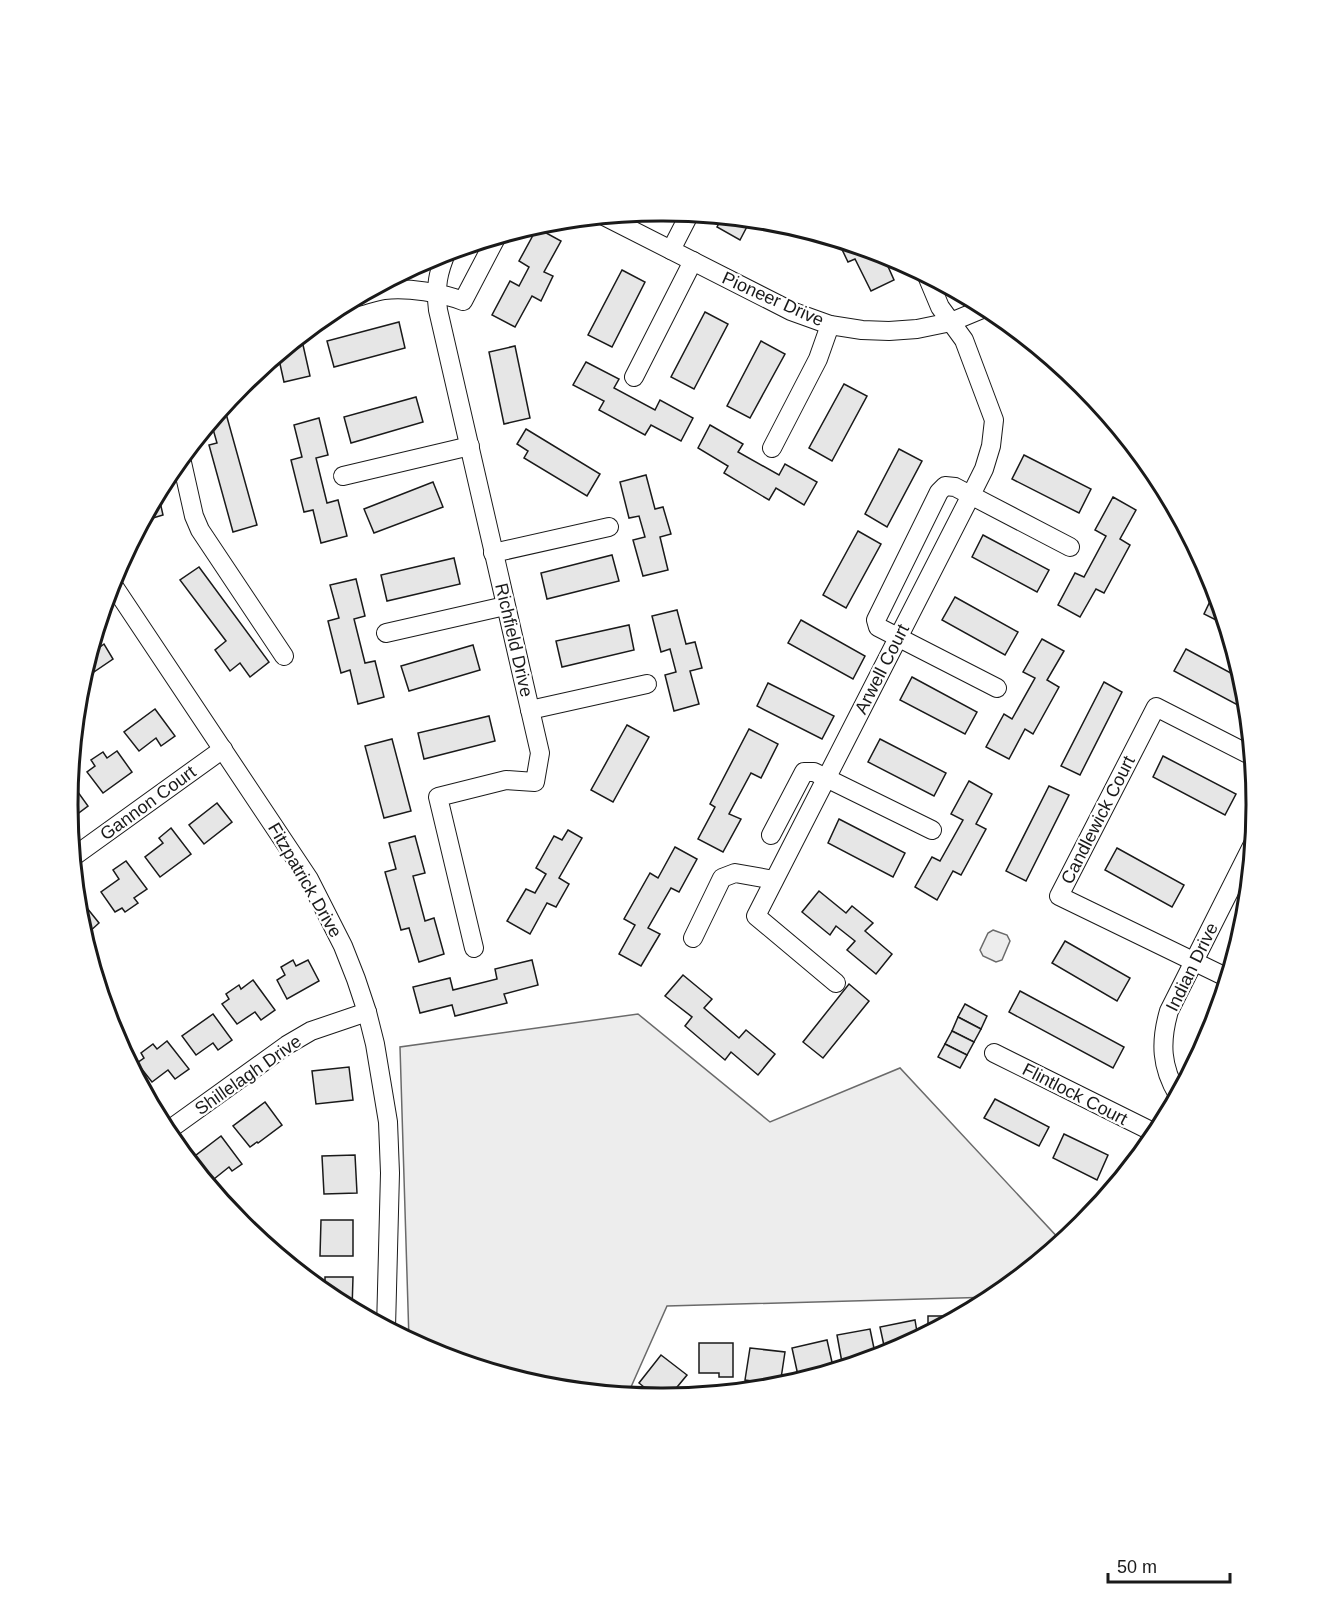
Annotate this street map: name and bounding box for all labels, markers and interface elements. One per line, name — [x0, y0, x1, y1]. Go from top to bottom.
street label: Pioneer Drive — [719, 268, 827, 330]
street label: Richfield Drive — [491, 581, 537, 699]
street label: Arwell Court — [851, 621, 913, 717]
street label: Candlewick Court — [1057, 753, 1139, 887]
street label: Gannon Court — [96, 762, 200, 844]
street label: Fitzpatrick Drive — [264, 819, 346, 941]
street label: Indian Drive — [1162, 919, 1222, 1015]
street label: Shillelagh Drive — [191, 1031, 305, 1119]
street label: Flintlock Court — [1019, 1059, 1131, 1129]
scale bar — [1108, 1546, 1230, 1584]
text: 50 m — [1117, 1557, 1157, 1577]

